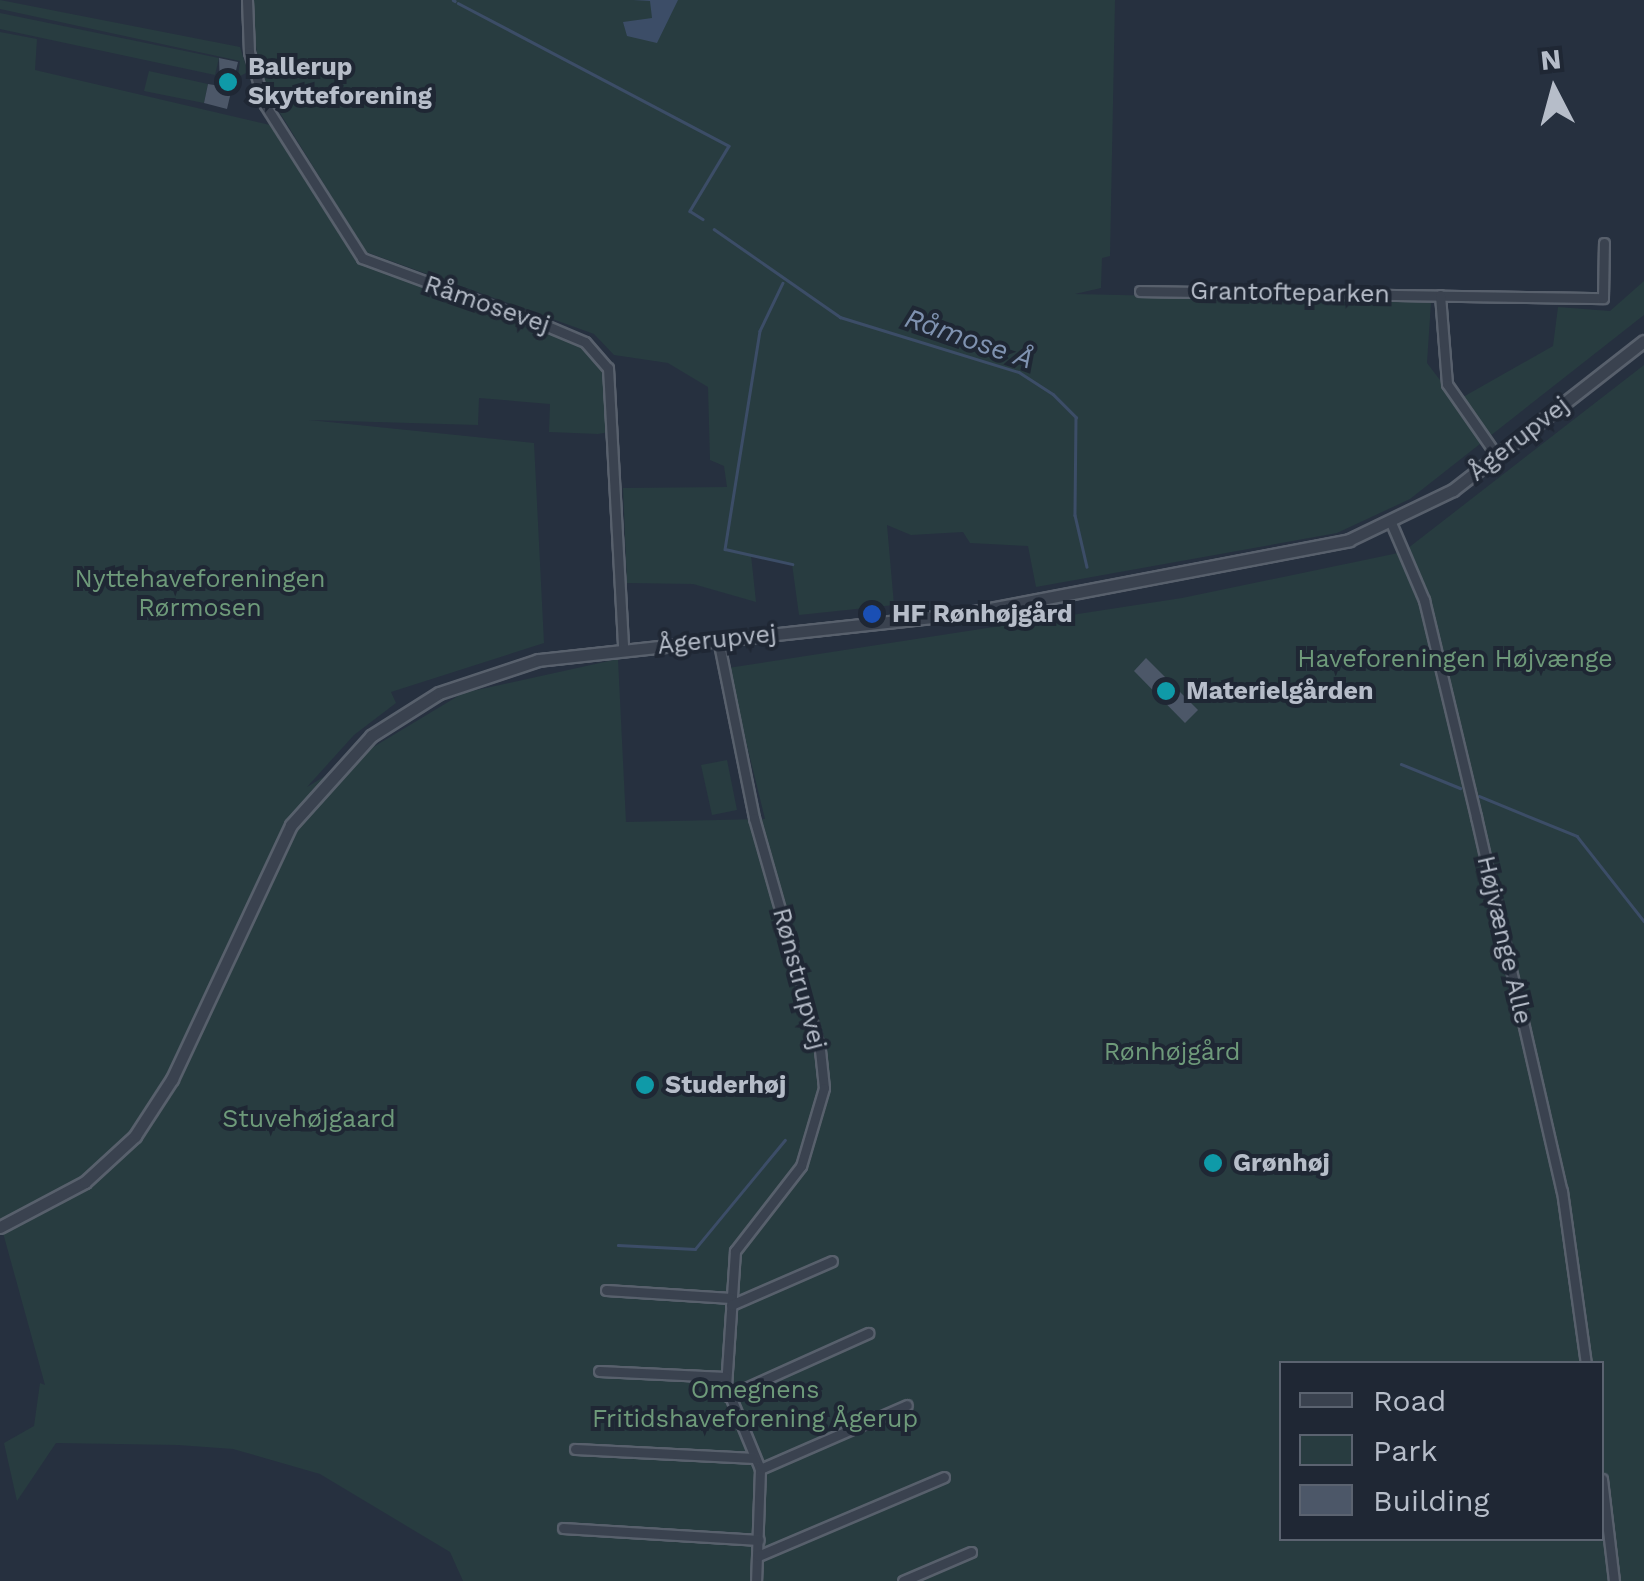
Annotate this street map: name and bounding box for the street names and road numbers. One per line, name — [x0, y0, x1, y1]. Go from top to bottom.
street label: Råmosevej — [420, 270, 554, 340]
street label: Grantofteparken — [1190, 276, 1390, 310]
street label: Ågerupvej — [1463, 390, 1575, 488]
street label: Ågerupvej — [656, 619, 778, 661]
street label: Højvænge Alle — [1470, 852, 1538, 1028]
street label: Rønstrupvej — [766, 905, 832, 1053]

